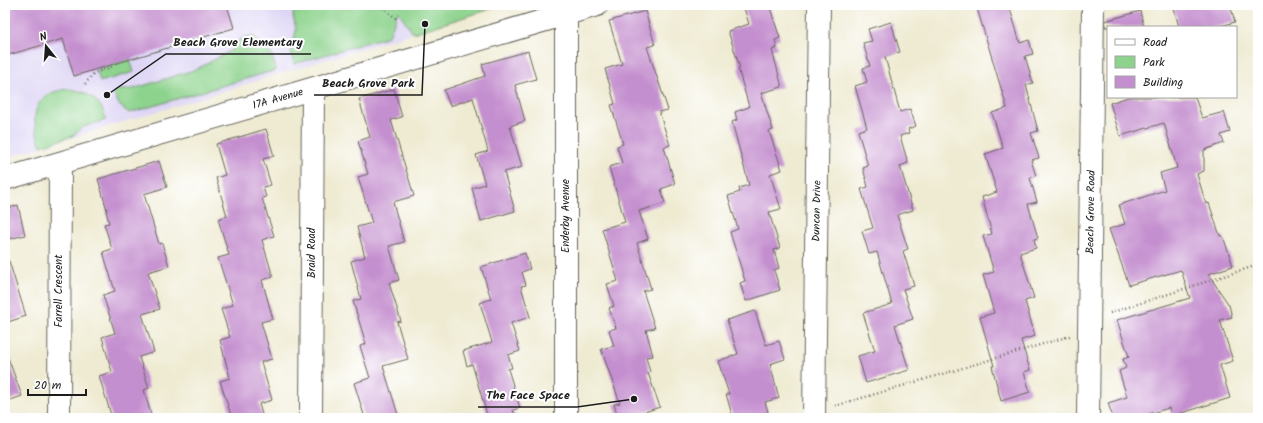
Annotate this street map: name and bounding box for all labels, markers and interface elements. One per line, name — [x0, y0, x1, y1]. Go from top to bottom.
north arrow — [26, 26, 66, 66]
legend — [1107, 26, 1237, 98]
text: N — [37, 28, 49, 47]
callout: Beach Grove Elementary — [166, 30, 311, 54]
text: Beach Grove Elementary — [173, 33, 303, 52]
text: Road — [1143, 33, 1168, 52]
text: Park — [1143, 53, 1165, 72]
callout: Beach Grove Park — [314, 71, 422, 95]
text: Building — [1143, 73, 1183, 92]
text: Beach Grove Park — [322, 74, 415, 93]
street label: 17A Avenue — [251, 83, 306, 115]
street label: Beach Grove Road — [1081, 169, 1101, 254]
street label: Enderby Avenue — [557, 179, 575, 253]
street label: Duncan Drive — [807, 180, 827, 242]
street label: Braid Road — [303, 227, 321, 278]
street label: Farrell Crescent — [50, 254, 68, 327]
scale bar — [28, 371, 86, 397]
text: 20 m — [34, 376, 62, 395]
callout: The Face Space — [478, 383, 577, 407]
text: The Face Space — [486, 386, 570, 405]

